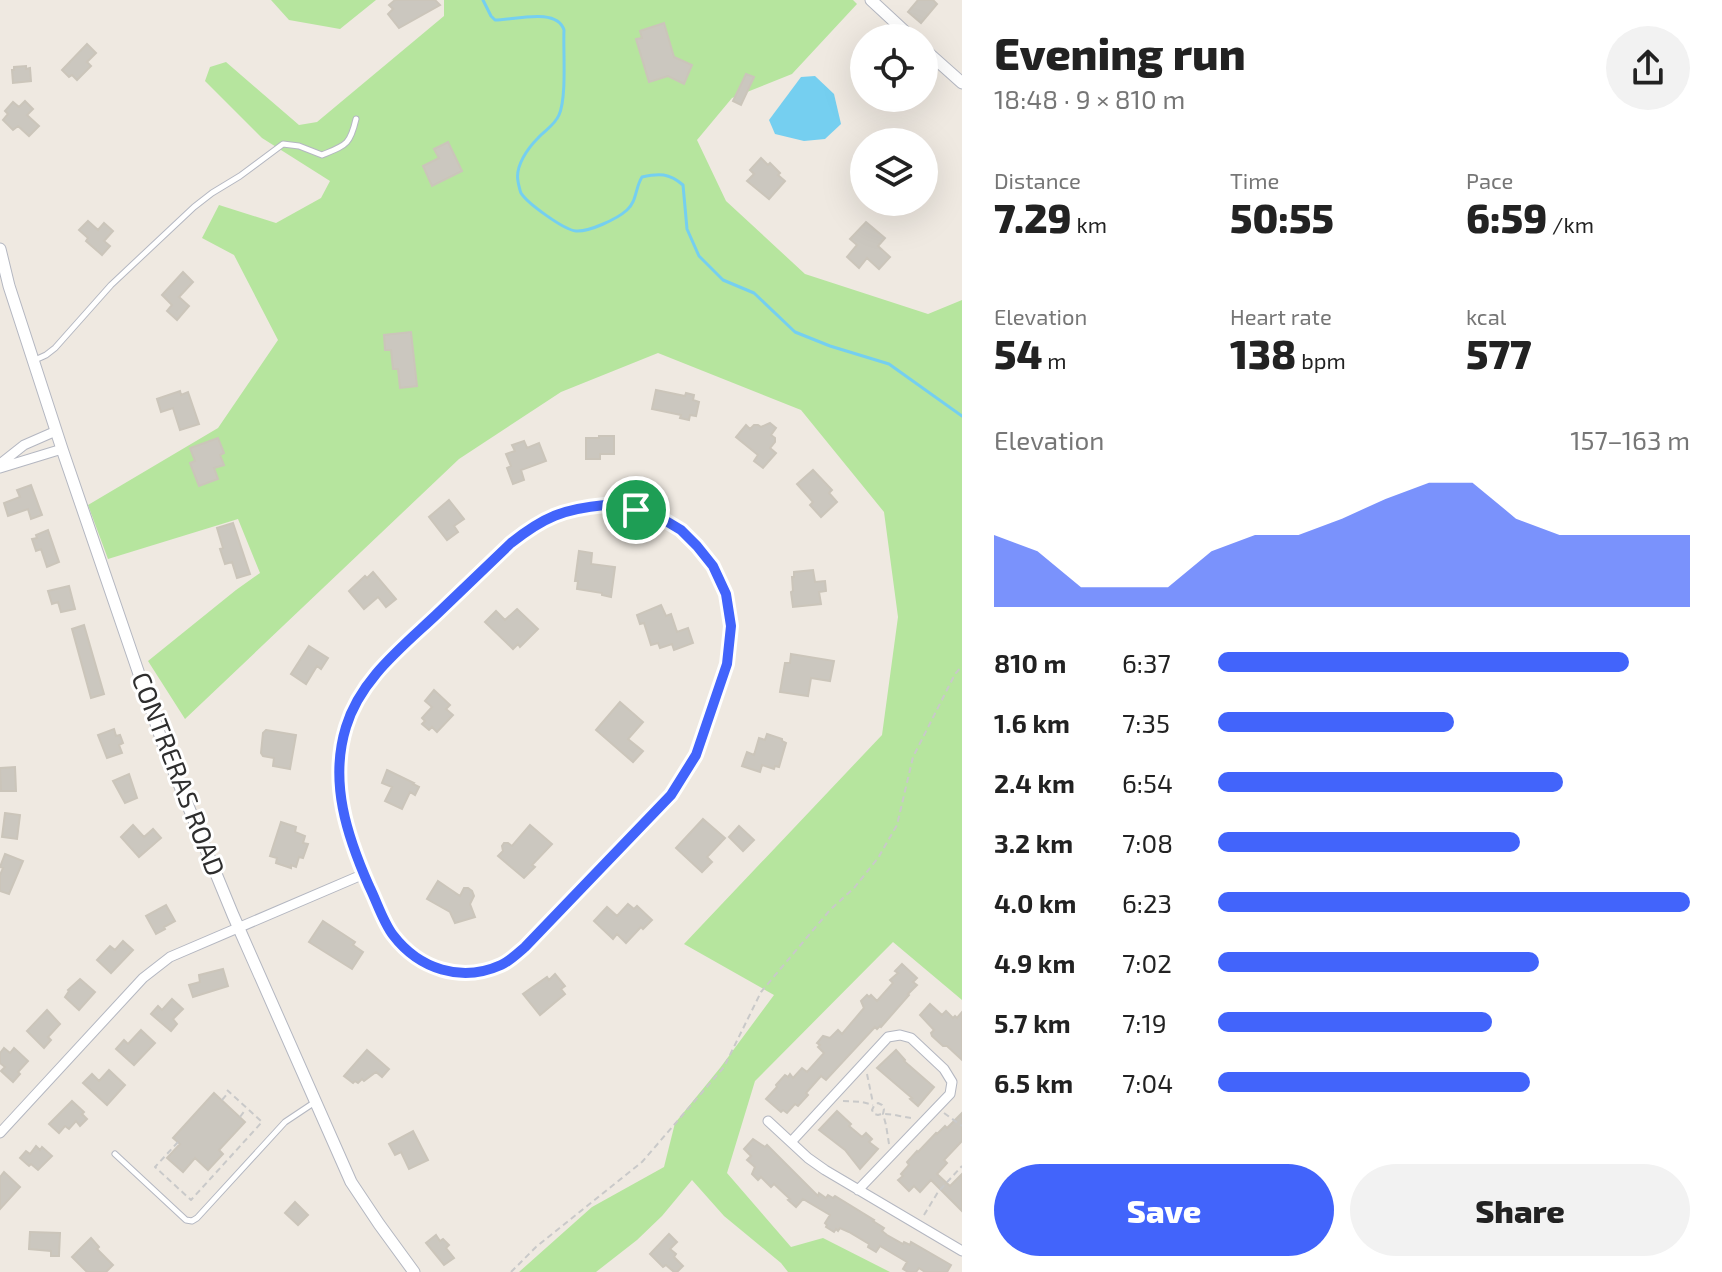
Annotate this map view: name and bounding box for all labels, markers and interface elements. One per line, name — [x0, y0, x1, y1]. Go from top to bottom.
map controls — [850, 24, 938, 216]
button: locate — [850, 24, 938, 112]
text: Evening run — [994, 26, 1246, 79]
button: share — [1606, 26, 1690, 110]
text: 18:48 · 9 × 810 m — [994, 83, 1185, 114]
button: layers — [850, 128, 938, 216]
text: Distance — [994, 167, 1081, 193]
text: Time — [1230, 167, 1279, 193]
text: Pace — [1466, 167, 1513, 193]
text: 7.29 — [994, 193, 1072, 241]
text: 50:55 — [1230, 193, 1334, 241]
text: 6:59 — [1466, 193, 1547, 241]
text: km — [1072, 211, 1107, 237]
text: /km — [1547, 211, 1594, 237]
text: Elevation — [994, 303, 1087, 329]
text: Heart rate — [1230, 303, 1332, 329]
text: kcal — [1466, 303, 1506, 329]
text: 54 — [994, 329, 1042, 377]
text: 138 — [1230, 329, 1296, 377]
text: 577 — [1466, 329, 1531, 377]
text: m — [1042, 347, 1067, 373]
text: bpm — [1296, 347, 1346, 373]
text: Elevation — [994, 424, 1104, 455]
text: 157–163 m — [1570, 424, 1690, 455]
pin — [602, 476, 670, 544]
icon: arrive — [614, 488, 658, 532]
text: 810 m — [994, 647, 1066, 678]
text: 6:37 — [1122, 647, 1171, 678]
street label: CONTRERAS ROAD — [126, 667, 232, 880]
text: 1.6 km — [994, 707, 1070, 738]
text: 7:35 — [1122, 707, 1170, 738]
text: 2.4 km — [994, 767, 1075, 798]
text: 6:54 — [1122, 767, 1173, 798]
text: 3.2 km — [994, 827, 1073, 858]
text: 7:08 — [1122, 827, 1173, 858]
text: 4.0 km — [994, 887, 1076, 918]
text: 6:23 — [1122, 887, 1172, 918]
text: 4.9 km — [994, 947, 1075, 978]
text: 7:02 — [1122, 947, 1172, 978]
text: 5.7 km — [994, 1007, 1071, 1038]
text: 7:19 — [1122, 1007, 1167, 1038]
text: 6.5 km — [994, 1067, 1073, 1098]
text: 7:04 — [1122, 1067, 1173, 1098]
button: Save — [994, 1164, 1334, 1256]
button: Share — [1350, 1164, 1690, 1256]

